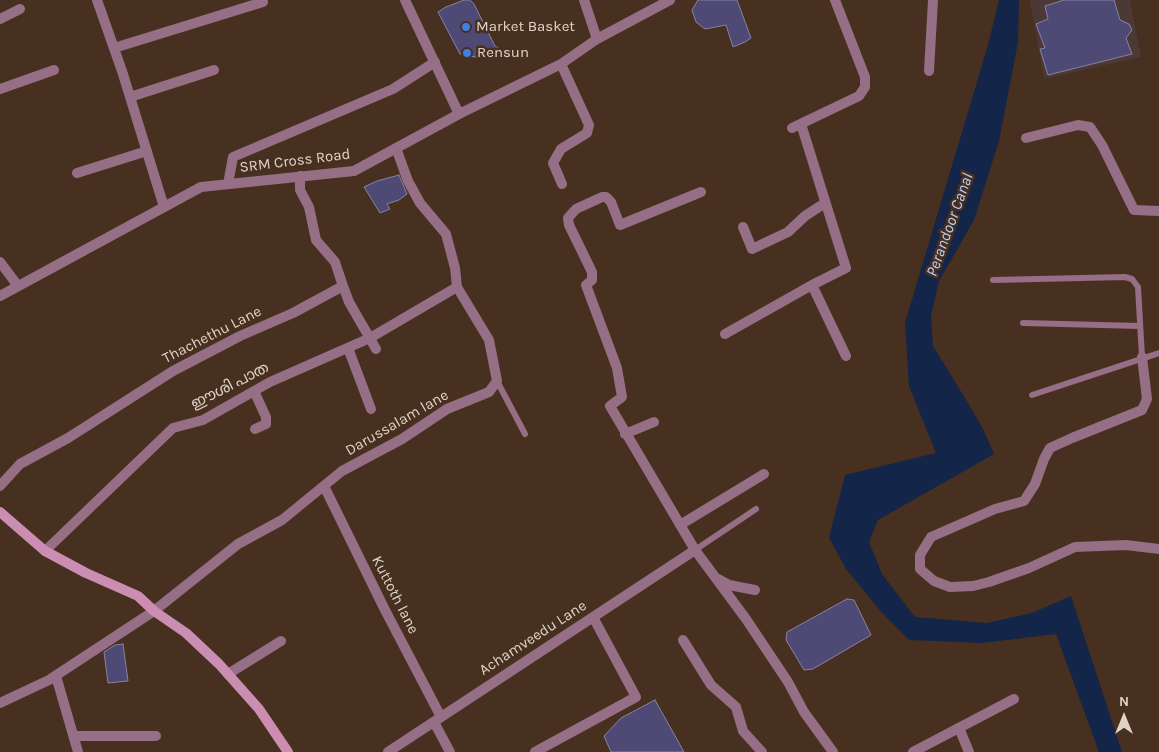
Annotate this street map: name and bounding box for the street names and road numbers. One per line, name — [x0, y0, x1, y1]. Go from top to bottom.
street label: SRM Cross Road — [239, 145, 351, 177]
street label: Thachethu Lane — [159, 302, 265, 368]
street label: ഈശി പാത — [188, 359, 272, 413]
street label: Darussalam lane — [342, 386, 452, 460]
street label: Kuttoth lane — [368, 553, 422, 637]
street label: Achamveedu Lane — [476, 597, 590, 679]

